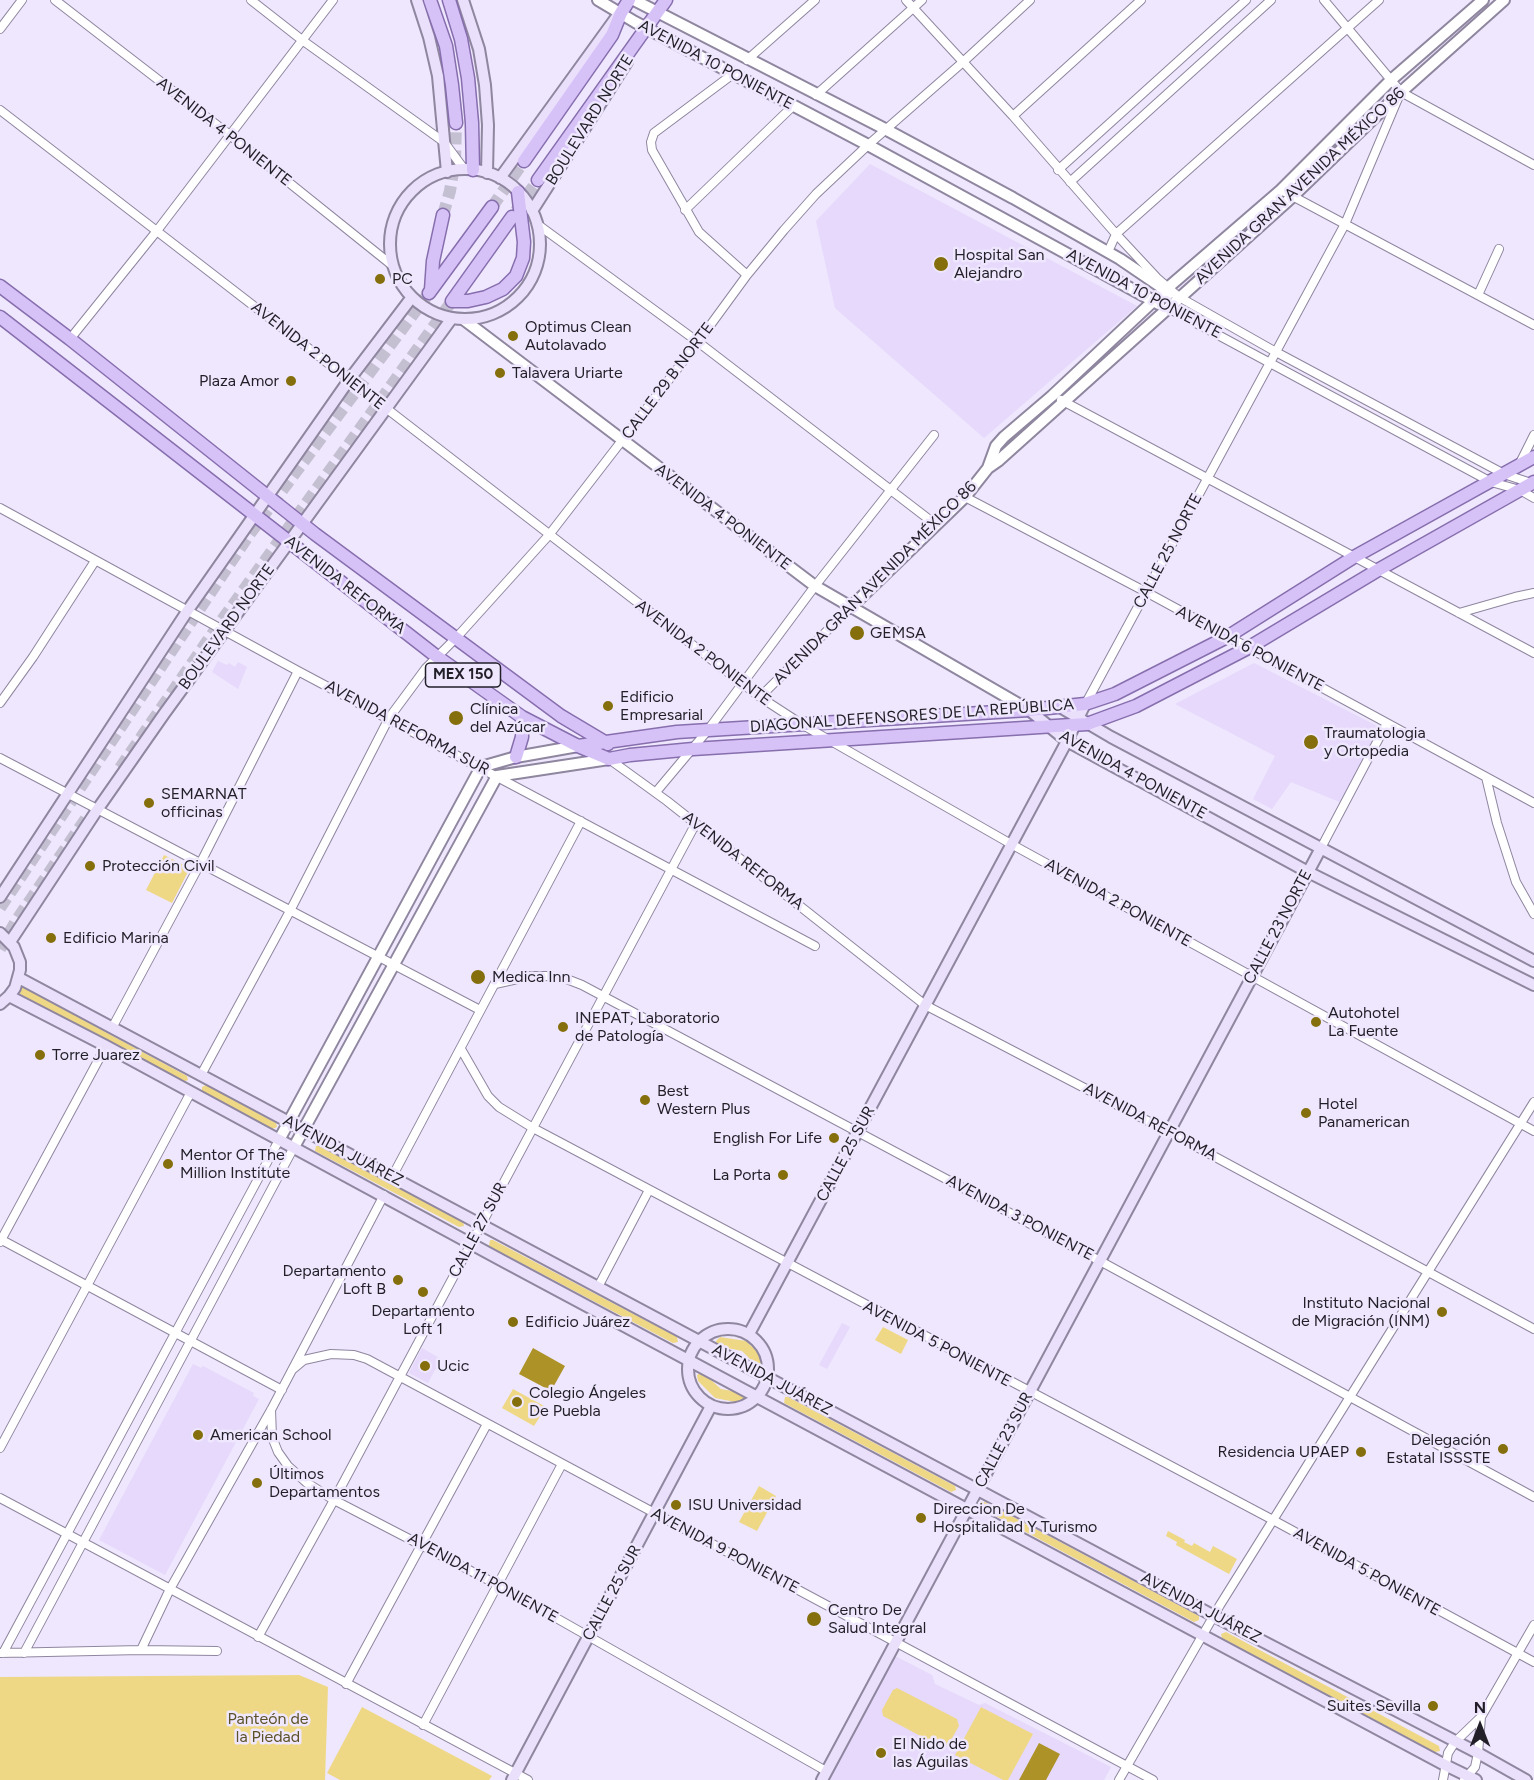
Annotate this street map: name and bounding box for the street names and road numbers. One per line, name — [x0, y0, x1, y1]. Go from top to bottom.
street label: AVENIDA 10 PONIENTE — [635, 16, 797, 114]
street label: BOULEVARD NORTE — [542, 51, 638, 189]
street label: AVENIDA 4 PONIENTE — [153, 73, 295, 191]
street label: AVENIDA GRAN AVENIDA MÉXICO 86 — [1191, 84, 1409, 288]
street label: AVENIDA 10 PONIENTE — [1063, 245, 1225, 343]
street label: AVENIDA 2 PONIENTE — [247, 298, 389, 414]
street label: CALLE 29 B NORTE — [618, 319, 718, 443]
street label: AVENIDA 4 PONIENTE — [651, 459, 795, 575]
street label: AVENIDA GRAN AVENIDA MÉXICO 86 — [769, 477, 981, 689]
street label: CALLE 25 NORTE — [1130, 490, 1206, 612]
street label: AVENIDA REFORMA — [281, 532, 409, 638]
street label: BOULEVARD NORTE — [175, 560, 279, 694]
street label: AVENIDA 2 PONIENTE — [631, 596, 775, 710]
street label: AVENIDA 6 PONIENTE — [1173, 602, 1327, 696]
road number: MEX 150 — [426, 663, 500, 687]
street label: AVENIDA REFORMA SUR — [322, 676, 492, 780]
street label: DIAGONAL DEFENSORES DE LA REPÚBLICA — [749, 695, 1075, 737]
street label: AVENIDA 4 PONIENTE — [1056, 726, 1210, 824]
street label: AVENIDA REFORMA — [679, 808, 807, 914]
street label: AVENIDA 2 PONIENTE — [1041, 855, 1195, 951]
street label: CALLE 23 NORTE — [1240, 866, 1316, 988]
street label: AVENIDA REFORMA — [1080, 1079, 1220, 1165]
street label: CALLE 25 SUR — [813, 1103, 879, 1205]
street label: AVENIDA JUÁREZ — [280, 1111, 406, 1191]
street label: AVENIDA 3 PONIENTE — [943, 1171, 1097, 1265]
street label: CALLE 27 SUR — [445, 1179, 511, 1281]
street label: AVENIDA 5 PONIENTE — [860, 1297, 1014, 1391]
street label: AVENIDA JUÁREZ — [709, 1340, 835, 1420]
street label: CALLE 23 SUR — [971, 1389, 1037, 1491]
street label: AVENIDA 9 PONIENTE — [648, 1504, 802, 1598]
street label: AVENIDA 5 PONIENTE — [1290, 1524, 1444, 1620]
street label: AVENIDA 11 PONIENTE — [404, 1529, 562, 1627]
street label: CALLE 25 SUR — [579, 1542, 645, 1644]
street label: AVENIDA JUÁREZ — [1138, 1568, 1264, 1648]

